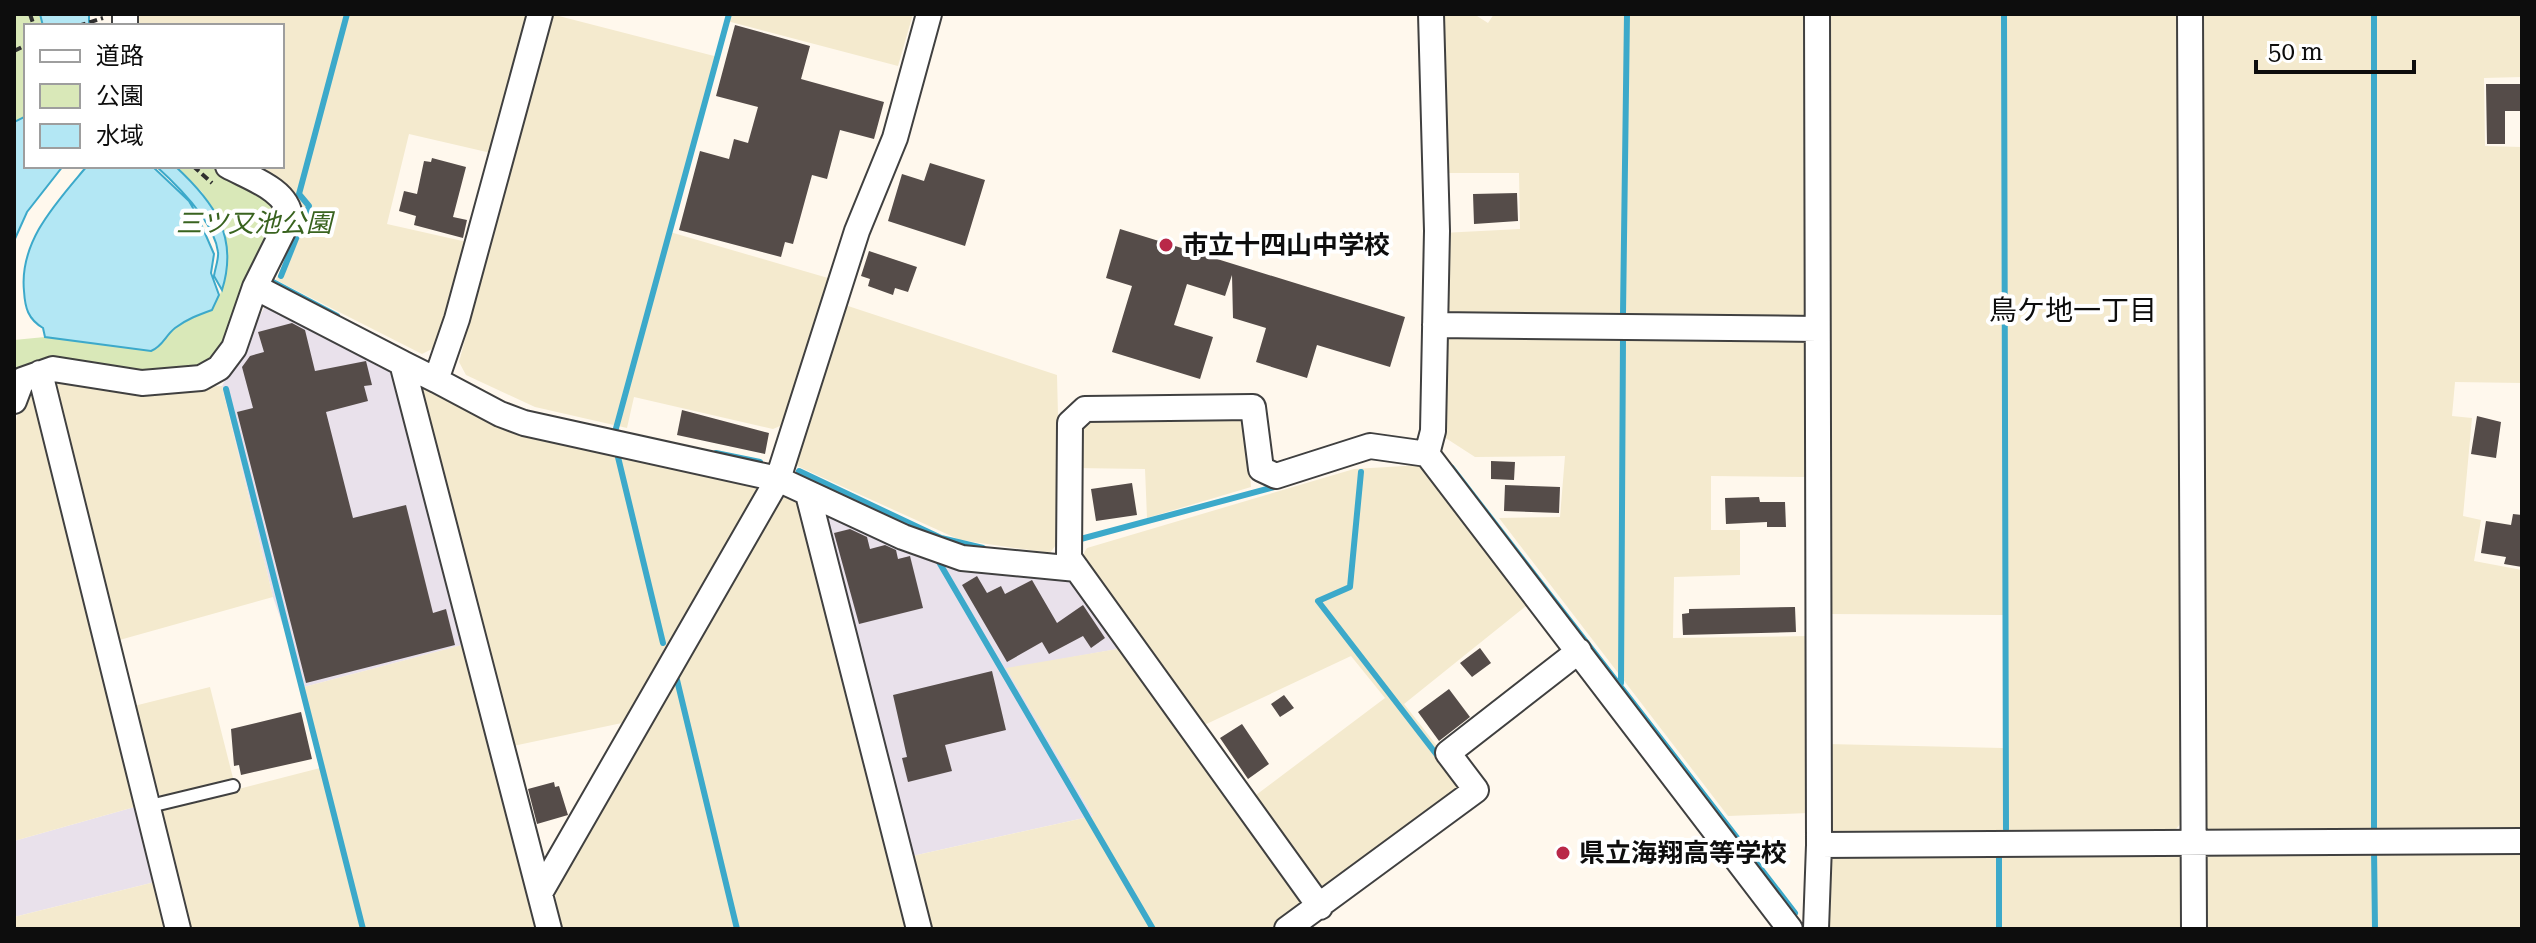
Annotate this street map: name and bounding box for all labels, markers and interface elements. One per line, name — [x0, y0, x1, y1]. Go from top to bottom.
legend — [24, 24, 284, 168]
scale bar — [2256, 24, 2414, 74]
text: 50 m — [2268, 38, 2323, 66]
text: 道路 — [96, 42, 144, 70]
text: 公園 — [96, 82, 144, 110]
text: 水域 — [96, 122, 144, 150]
park label: 三ツ又池公園 — [176, 208, 336, 238]
place label: 市立十四山中学校 — [1182, 230, 1390, 260]
marker: 市立十四山中学校 — [1157, 236, 1175, 254]
district label: 鳥ケ地一丁目 — [1989, 294, 2157, 327]
place label: 県立海翔高等学校 — [1579, 838, 1787, 868]
marker: 県立海翔高等学校 — [1554, 844, 1572, 862]

